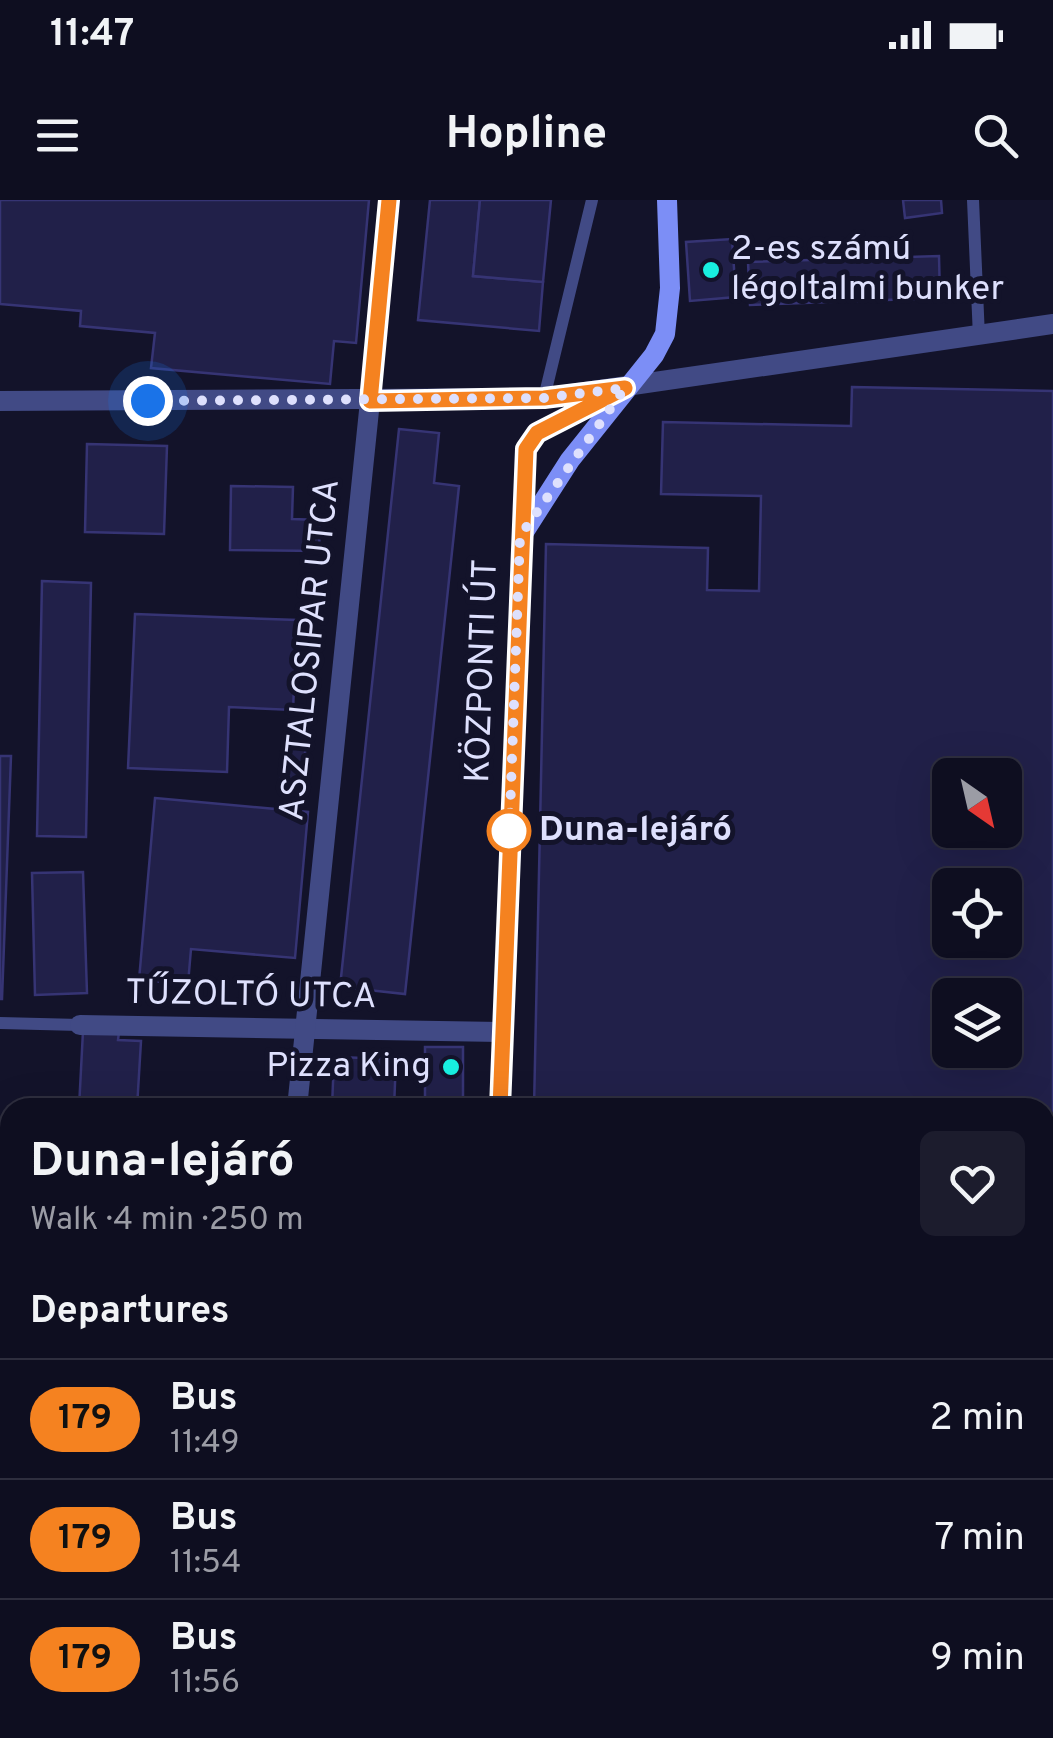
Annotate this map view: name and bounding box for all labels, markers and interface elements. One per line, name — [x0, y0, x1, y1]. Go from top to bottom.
text: 11:47 — [50, 11, 134, 60]
text: Hopline — [446, 107, 607, 164]
icon: menu — [30, 108, 85, 163]
icon: search — [968, 108, 1023, 163]
place label: 2-es számú légoltalmi bunker — [731, 228, 1004, 312]
marker: 2-es számú légoltalmi bunker — [700, 259, 722, 281]
your location — [123, 376, 173, 426]
street label: ASZTALOSIPAR UTCA — [271, 477, 351, 823]
street label: KÖZPONTI ÚT — [456, 558, 509, 784]
north arrow — [932, 758, 1022, 848]
map controls — [932, 758, 1022, 1068]
place label: Duna-lejáró — [539, 809, 732, 853]
marker: Duna-lejáró — [488, 810, 530, 852]
button: locate — [932, 868, 1022, 958]
street label: TŰZOLTÓ UTCA — [125, 971, 377, 1020]
button: layers — [932, 978, 1022, 1068]
place label: Pizza King — [266, 1045, 431, 1089]
marker: Pizza King — [440, 1056, 462, 1078]
button: heart — [920, 1131, 1025, 1236]
text: Duna-lejáró — [30, 1133, 295, 1193]
text: Walk · 4 min · 250 m — [30, 1201, 304, 1241]
text: Departures — [30, 1288, 230, 1337]
text: Bus — [170, 1375, 237, 1424]
text: 2 min — [930, 1395, 1025, 1444]
text: 179 — [58, 1397, 112, 1441]
text: 11:49 — [170, 1424, 240, 1464]
text: Bus — [170, 1495, 237, 1544]
text: 7 min — [935, 1515, 1025, 1564]
text: 179 — [58, 1517, 112, 1561]
text: 11:54 — [170, 1544, 241, 1584]
text: Bus — [170, 1615, 237, 1664]
text: 9 min — [930, 1635, 1025, 1684]
text: 179 — [58, 1637, 112, 1681]
text: 11:56 — [170, 1664, 240, 1704]

